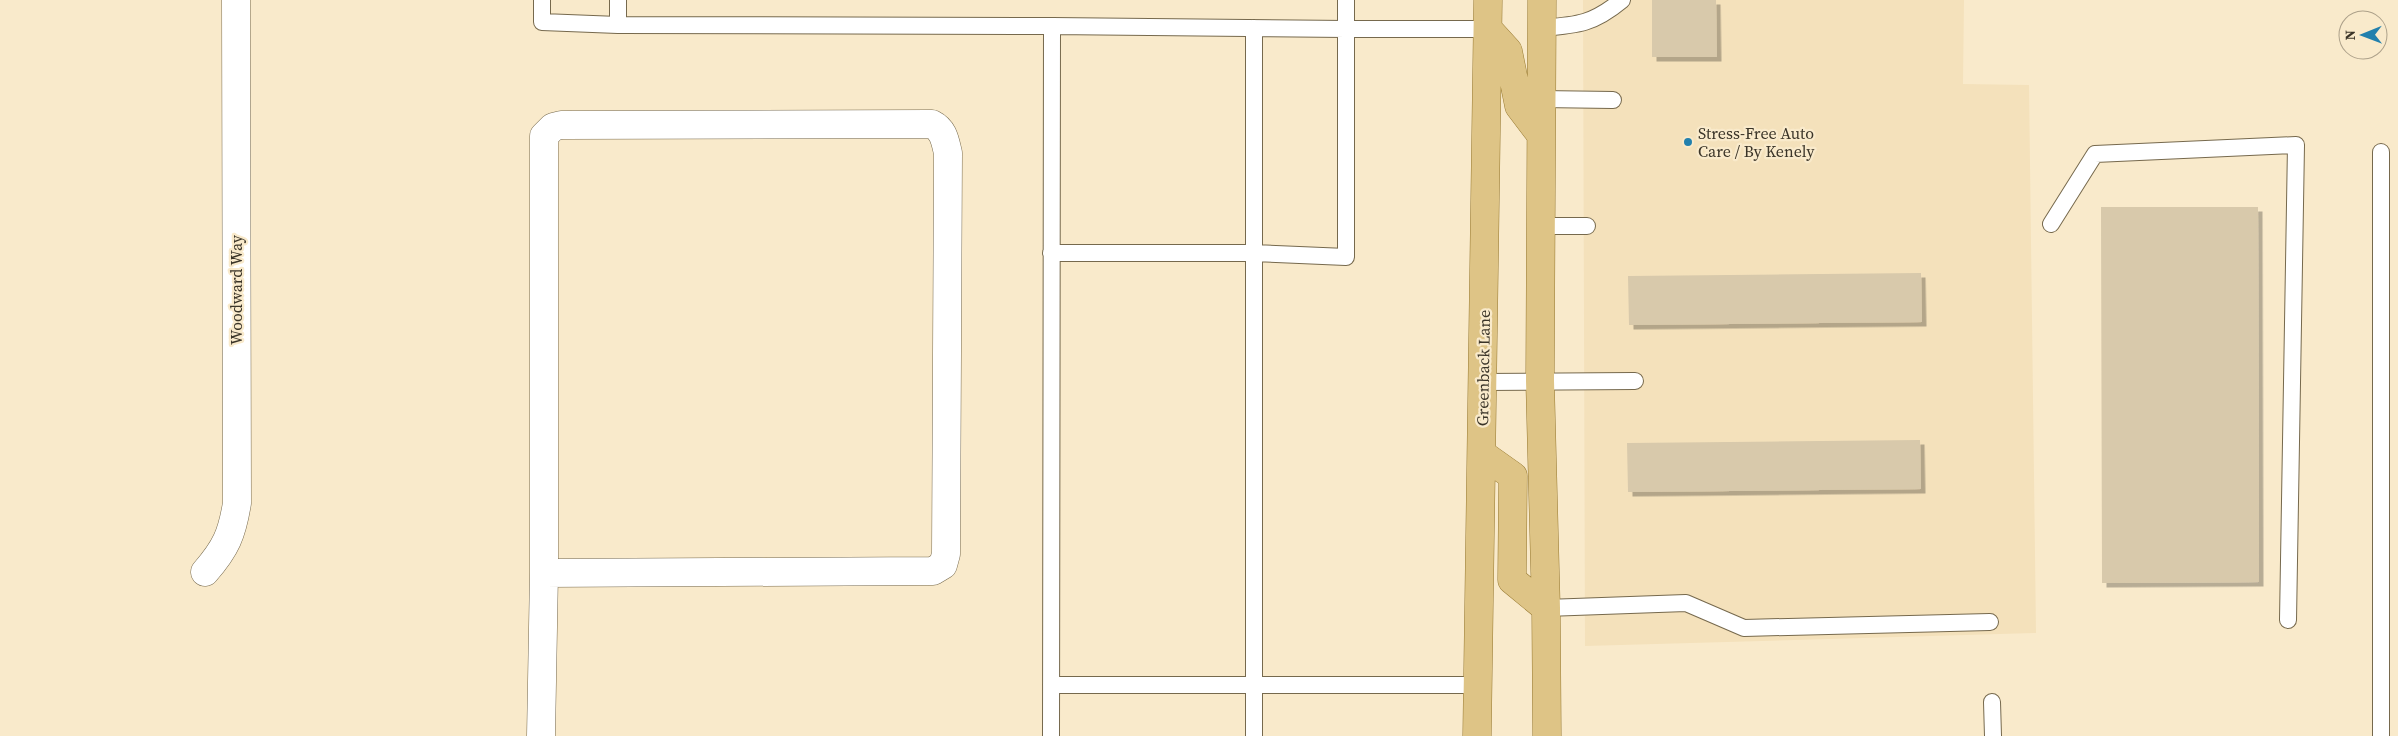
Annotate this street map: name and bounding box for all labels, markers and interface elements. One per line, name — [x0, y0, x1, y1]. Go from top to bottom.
north arrow — [2338, 10, 2388, 60]
text: N — [2340, 30, 2360, 41]
place label: Stress-Free Auto Care / By Kenely — [1698, 122, 1815, 162]
marker: Stress-Free Auto Care / By Kenely — [1682, 136, 1694, 148]
street label: Woodward Way — [225, 234, 247, 345]
street label: Greenback Lane — [1471, 310, 1495, 426]

